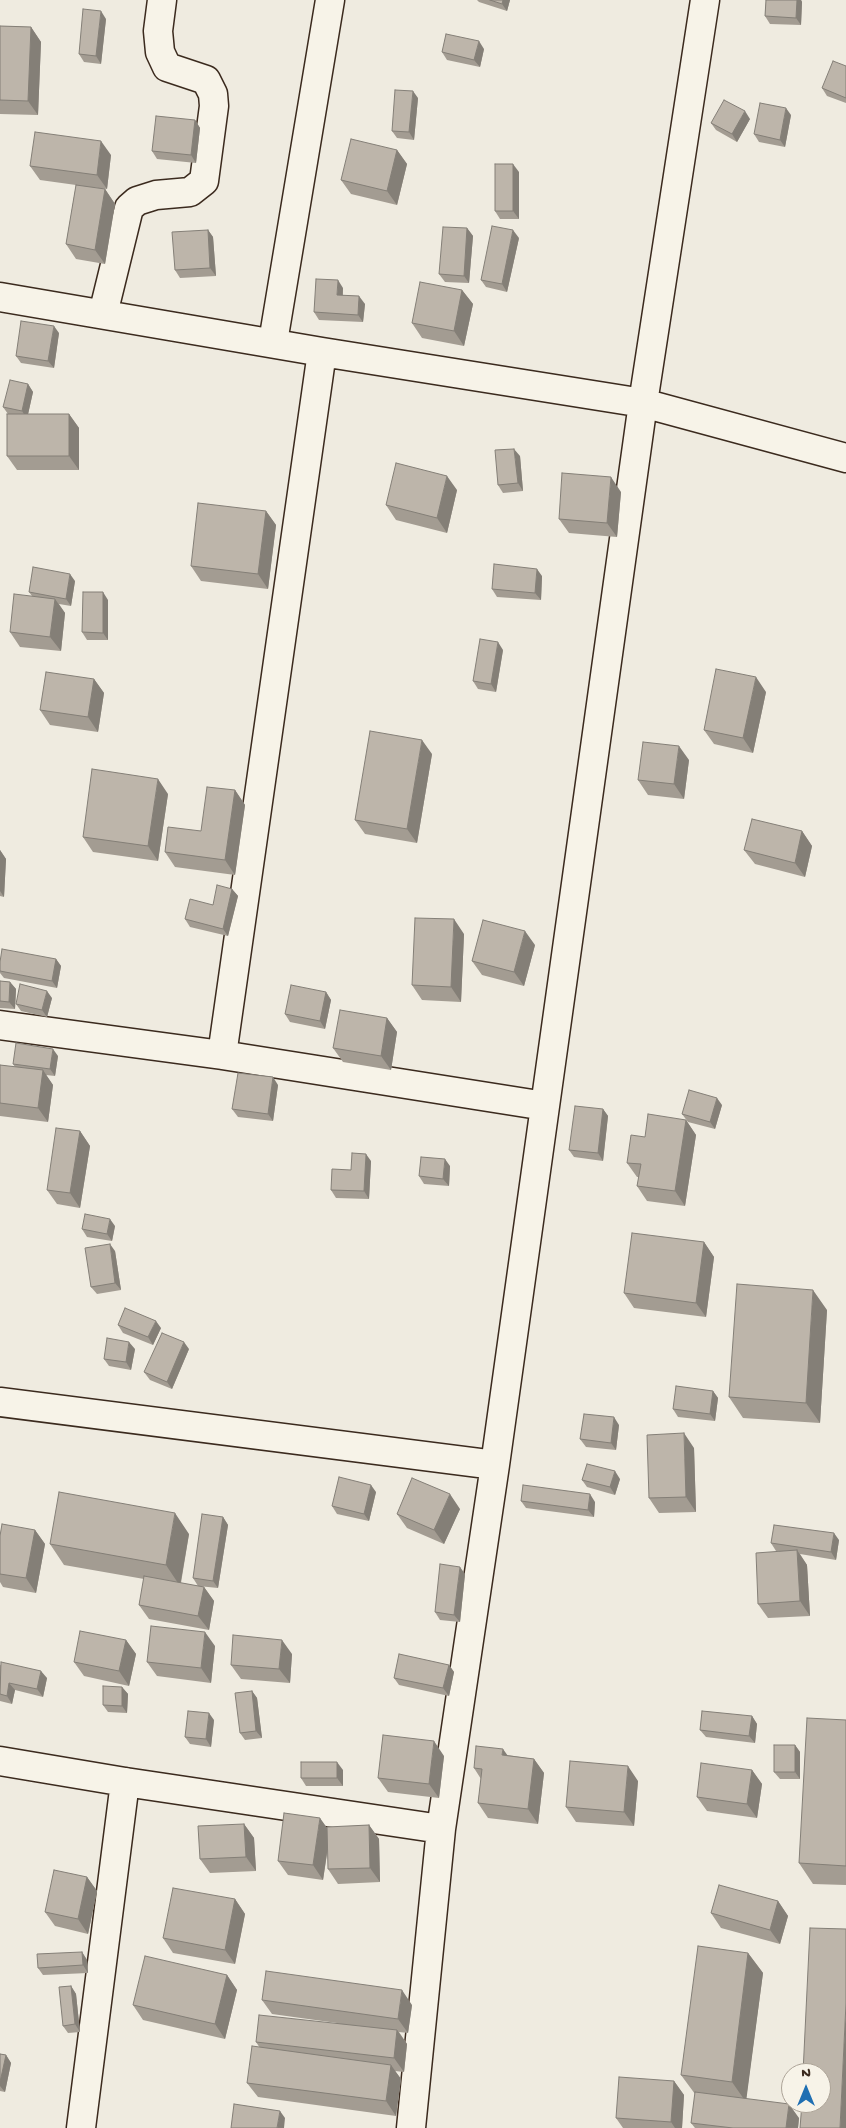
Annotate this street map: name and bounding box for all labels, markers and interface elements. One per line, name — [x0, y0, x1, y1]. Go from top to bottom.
north arrow — [781, 2063, 831, 2113]
text: N — [801, 2065, 811, 2082]

